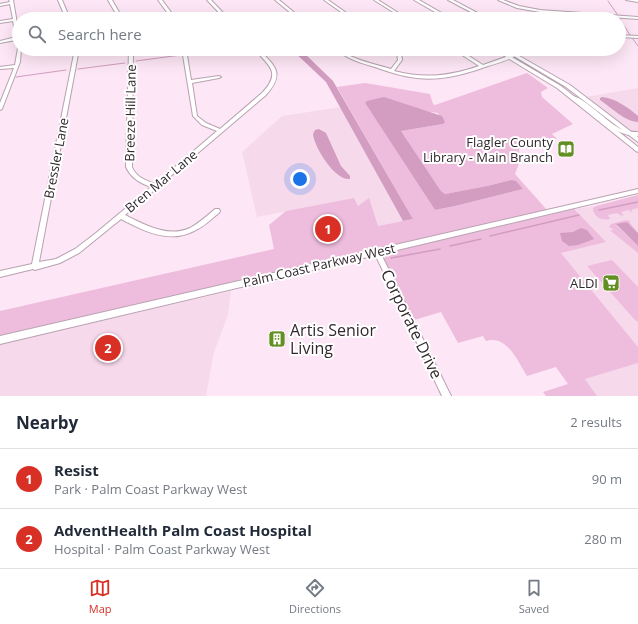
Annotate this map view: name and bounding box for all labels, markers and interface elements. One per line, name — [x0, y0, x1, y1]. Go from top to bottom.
search box — [12, 12, 626, 56]
icon: search — [26, 23, 48, 45]
text: Search here — [58, 24, 142, 44]
street label: Breeze Hill Lane — [120, 64, 140, 162]
street label: Bressler Lane — [39, 116, 73, 200]
place label: Flagler County Library - Main Branch — [423, 133, 553, 166]
library icon: Flagler County Library - Main Branch — [556, 139, 576, 159]
street label: Bren Mar Lane — [121, 145, 201, 217]
your location — [290, 169, 310, 189]
pin: 1 — [315, 214, 341, 244]
street label: Palm Coast Parkway West — [241, 239, 397, 291]
street label: Corporate Drive — [376, 266, 448, 382]
supermarket icon: ALDI — [601, 273, 621, 293]
place label: ALDI — [570, 274, 598, 292]
place label: Artis Senior Living — [290, 319, 376, 359]
building icon: Artis Senior Living — [267, 329, 287, 349]
pin: 2 — [95, 333, 121, 363]
text: Nearby — [16, 411, 78, 434]
text: 2 results — [570, 413, 622, 431]
text: Resist — [54, 460, 99, 480]
text: 1 — [25, 470, 33, 488]
text: 90 m — [592, 470, 622, 488]
text: Park · Palm Coast Parkway West — [54, 480, 247, 498]
text: AdventHealth Palm Coast Hospital — [54, 520, 312, 540]
text: 2 — [25, 530, 33, 548]
text: 280 m — [584, 530, 622, 548]
text: Hospital · Palm Coast Parkway West — [54, 540, 270, 558]
tab: Map — [89, 577, 112, 616]
tab: Directions — [289, 577, 341, 616]
tab: Saved — [519, 577, 549, 616]

